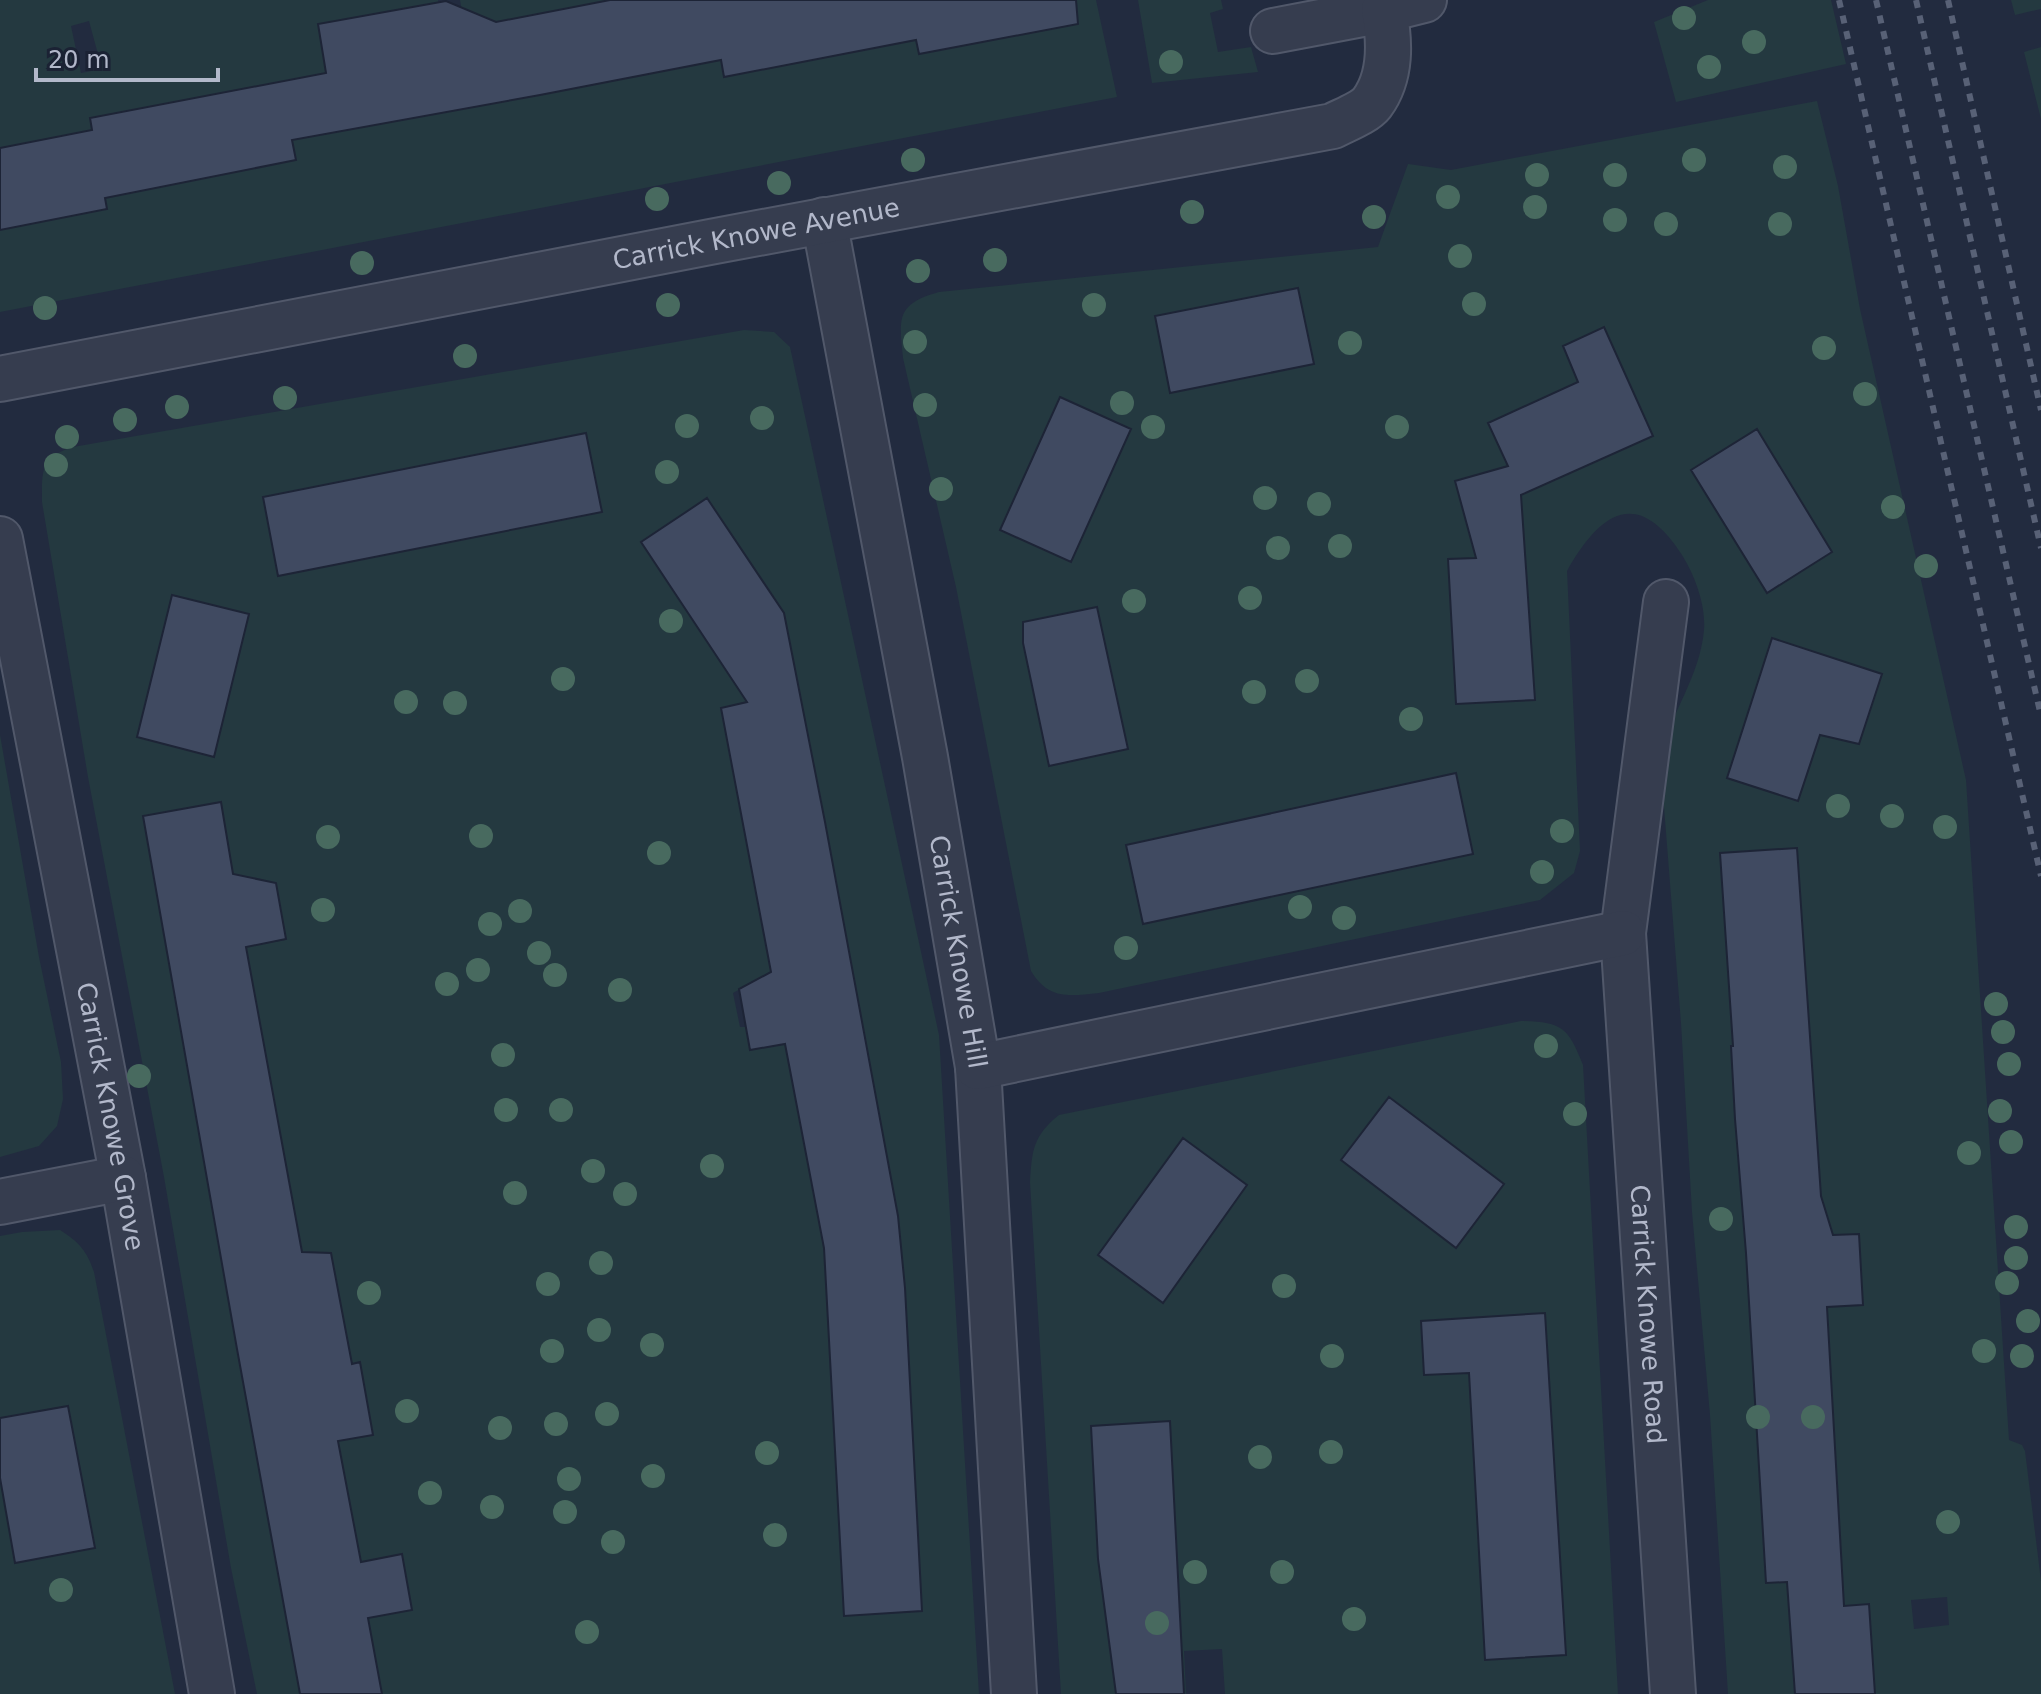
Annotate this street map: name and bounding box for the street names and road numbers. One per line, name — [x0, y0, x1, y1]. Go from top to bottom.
street label: Carrick Knowe Avenue — [610, 192, 902, 275]
street label: Carrick Knowe Hill — [924, 833, 993, 1071]
street label: Carrick Knowe Grove — [71, 980, 150, 1253]
street label: Carrick Knowe Road — [1625, 1184, 1672, 1445]

